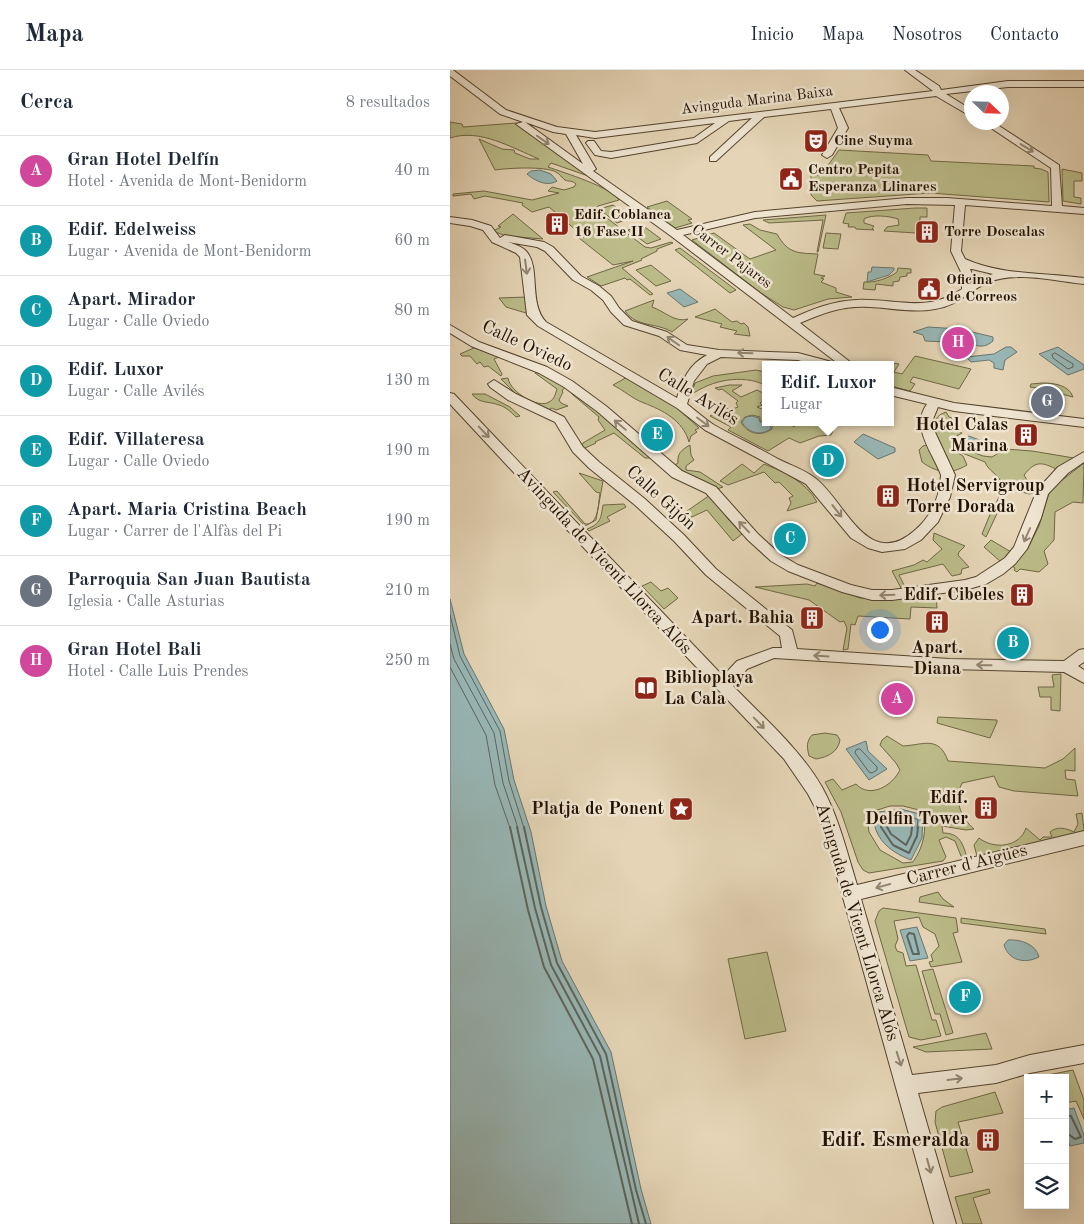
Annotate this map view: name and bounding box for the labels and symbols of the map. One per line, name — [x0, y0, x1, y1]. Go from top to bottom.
street label: Avinguda Marina Baixa — [680, 84, 834, 118]
north arrow — [964, 85, 1009, 130]
theatre icon: Cine Suyma — [803, 128, 829, 154]
place label: Cine Suyma — [834, 134, 913, 149]
one-way arrow — [536, 135, 550, 145]
one-way arrow — [1020, 143, 1034, 153]
place label: Centro Pepita Esperanza Llinares — [808, 163, 936, 195]
public building icon: Centro Pepita Esperanza Llinares — [778, 166, 804, 192]
place label: Edif. Coblanca 16 Fase II — [574, 208, 671, 240]
building icon: Edif. Coblanca 16 Fase II — [544, 211, 570, 237]
building icon: Torre Doscalas — [914, 219, 940, 245]
street label: Carrer Pajares — [688, 222, 774, 292]
place label: Torre Doscalas — [944, 225, 1045, 240]
one-way arrow — [521, 259, 531, 275]
place label: Oficina de Correos — [946, 273, 1017, 305]
public building icon: Oficina de Correos — [916, 276, 942, 302]
street label: Calle Oviedo — [479, 317, 575, 375]
pin: H — [942, 324, 974, 362]
one-way arrow — [666, 336, 680, 346]
one-way arrow — [737, 348, 754, 358]
street label: Calle Avilés — [654, 365, 742, 429]
pin: G — [1031, 383, 1063, 421]
pin: E — [641, 416, 673, 454]
place label: Hotel Calas Marina — [915, 416, 1008, 455]
one-way arrow — [696, 417, 710, 427]
one-way arrow — [614, 420, 627, 431]
building icon: Hotel Calas Marina — [1013, 422, 1039, 448]
one-way arrow — [478, 426, 490, 439]
pin: D — [812, 442, 844, 480]
street label: Calle Gijón — [623, 462, 699, 534]
street label: Avinguda de Vicent Llorca Alós — [513, 464, 695, 658]
place label: Hotel Servigroup Torre Dorada — [906, 477, 1044, 516]
building icon: Hotel Servigroup Torre Dorada — [875, 483, 901, 509]
one-way arrow — [831, 504, 842, 517]
pin: C — [774, 520, 806, 558]
one-way arrow — [738, 521, 750, 534]
one-way arrow — [1022, 527, 1031, 542]
building icon: Edif. Cibeles — [1009, 582, 1035, 608]
place label: Edif. Cibeles — [903, 586, 1004, 604]
one-way arrow — [879, 590, 895, 599]
building icon: Apart. Bahia — [799, 605, 825, 631]
place label: Apart. Bahia — [691, 609, 794, 627]
building icon: Apart. Diana — [924, 609, 950, 635]
your location — [867, 617, 893, 643]
pin: B — [997, 624, 1029, 662]
place label: Apart. Diana — [911, 639, 963, 678]
one-way arrow — [814, 651, 830, 661]
one-way arrow — [976, 660, 992, 669]
place label: Biblioplaya La Cala — [664, 669, 753, 708]
library icon: Biblioplaya La Cala — [633, 675, 659, 701]
pin: A — [881, 680, 913, 718]
one-way arrow — [753, 716, 765, 729]
place label: Edif. Delfin Tower — [865, 789, 968, 828]
building icon: Edif. Delfin Tower — [973, 795, 999, 821]
place icon: Platja de Ponent — [668, 796, 694, 822]
place label: Platja de Ponent — [531, 800, 664, 818]
street label: Avinguda de Vicent Llorca Alós — [812, 801, 902, 1043]
street label: Carrer d'Aigües — [905, 841, 1030, 889]
one-way arrow — [876, 882, 892, 891]
pin: F — [949, 978, 981, 1016]
one-way arrow — [894, 1050, 904, 1066]
one-way arrow — [947, 1074, 963, 1084]
building icon: Edif. Esmeralda — [975, 1127, 1001, 1153]
place label: Edif. Esmeralda — [820, 1130, 970, 1151]
one-way arrow — [925, 1157, 934, 1173]

